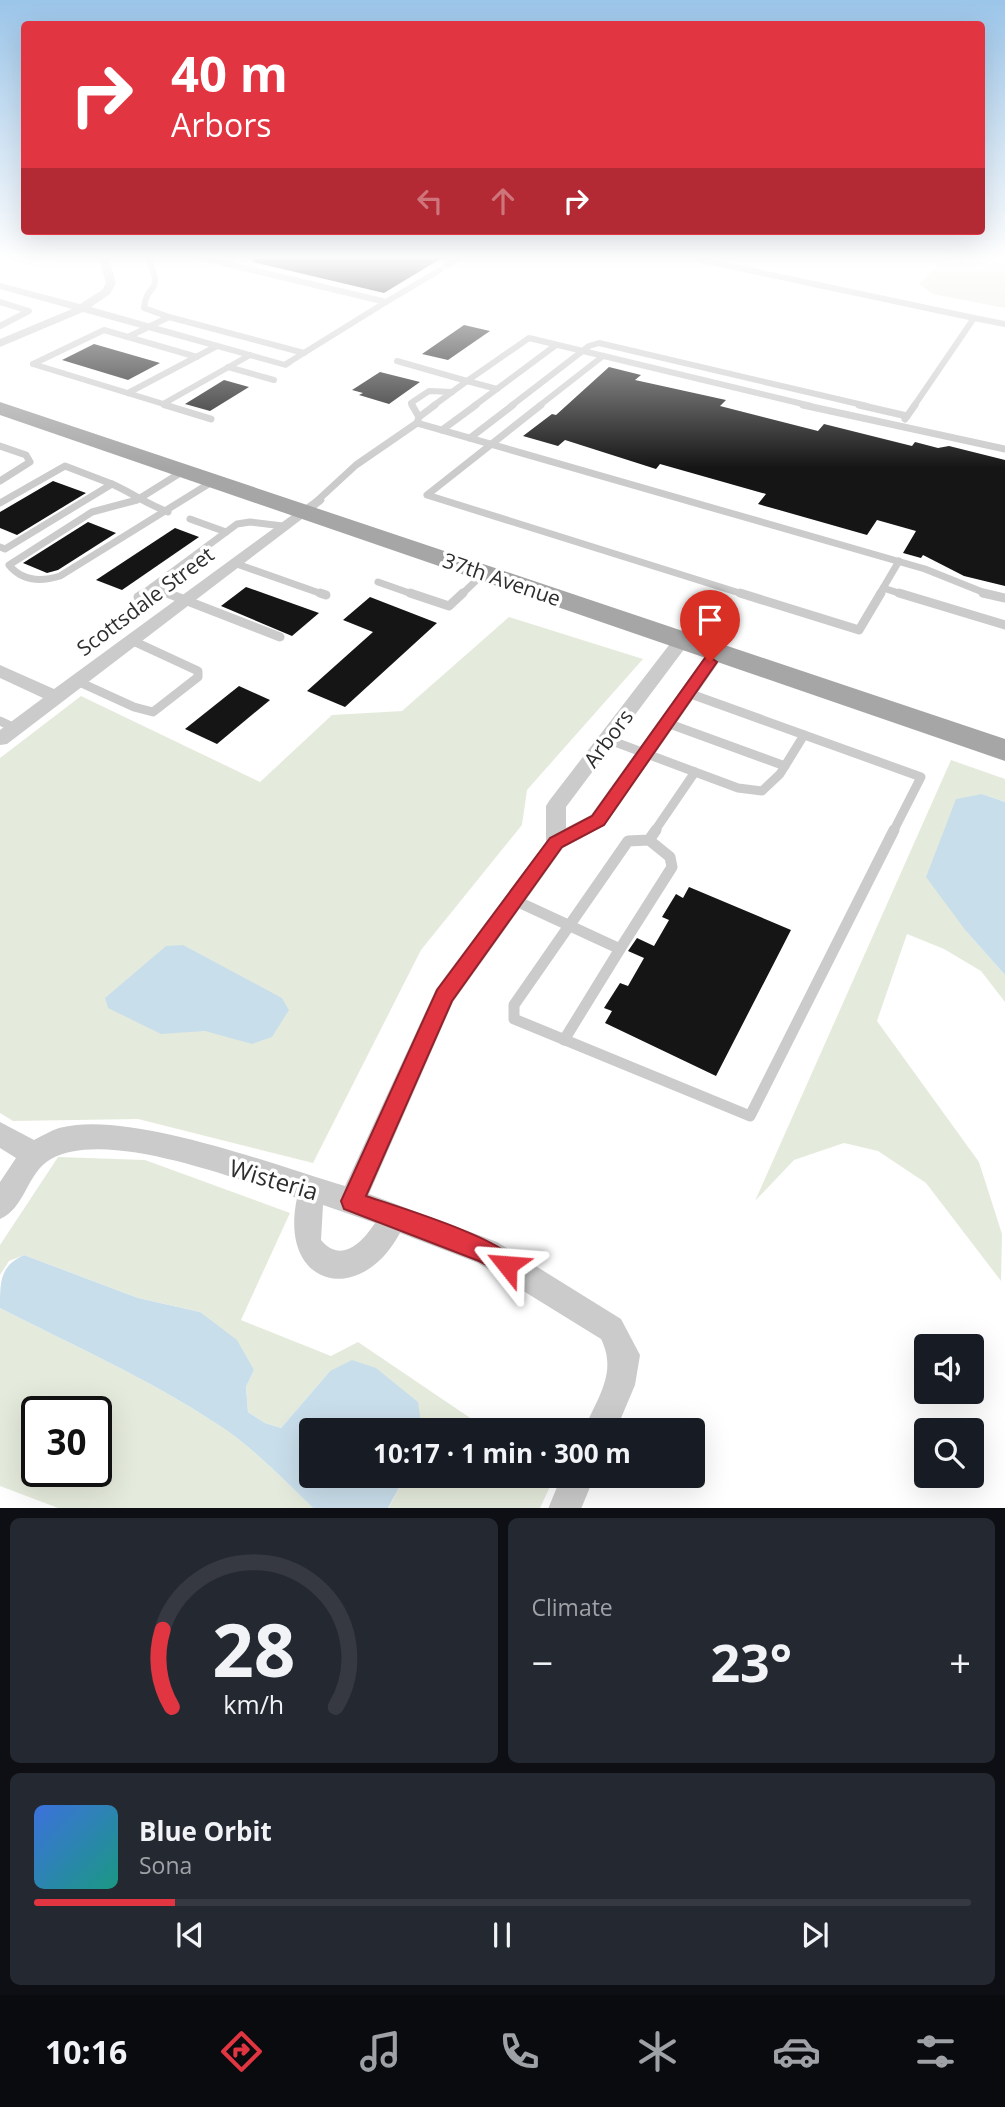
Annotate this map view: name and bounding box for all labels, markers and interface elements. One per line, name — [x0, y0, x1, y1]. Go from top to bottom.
text: 40 m — [171, 40, 288, 106]
icon: right — [56, 49, 147, 140]
text: Arbors — [171, 103, 271, 146]
icon: left — [411, 182, 449, 220]
icon: ahead — [484, 182, 522, 220]
icon: right — [557, 182, 595, 220]
street label: Scottsdale Street — [71, 540, 219, 662]
street label: 37th Avenue — [439, 546, 565, 612]
pin — [680, 590, 740, 662]
icon: arrive — [691, 601, 729, 639]
street label: Arbors — [577, 703, 639, 773]
street label: Wisteria — [226, 1151, 322, 1207]
position arrow — [470, 1228, 544, 1302]
map controls — [914, 1334, 984, 1488]
button: sound — [914, 1334, 984, 1404]
speed limit sign: 30 — [21, 1396, 112, 1487]
button: search — [914, 1418, 984, 1488]
text: 10:17 · 1 min · 300 m — [373, 1435, 631, 1471]
text: Climate — [532, 1591, 613, 1623]
text: 28 — [212, 1599, 295, 1698]
text: 23° — [710, 1626, 792, 1697]
text: − — [532, 1636, 553, 1688]
text: + — [949, 1636, 971, 1688]
text: km/h — [223, 1686, 284, 1720]
text: Blue Orbit — [139, 1813, 272, 1849]
text: Sona — [139, 1849, 192, 1881]
icon: previous — [171, 1916, 209, 1954]
icon: pause — [483, 1916, 521, 1954]
icon: next — [796, 1916, 834, 1954]
icon: directions — [217, 2027, 266, 2076]
icon: music — [356, 2027, 405, 2076]
icon: phone — [495, 2027, 544, 2076]
icon: climate — [633, 2027, 682, 2076]
icon: car — [772, 2027, 821, 2076]
icon: filters — [911, 2027, 960, 2076]
text: 10:16 — [45, 2030, 127, 2073]

